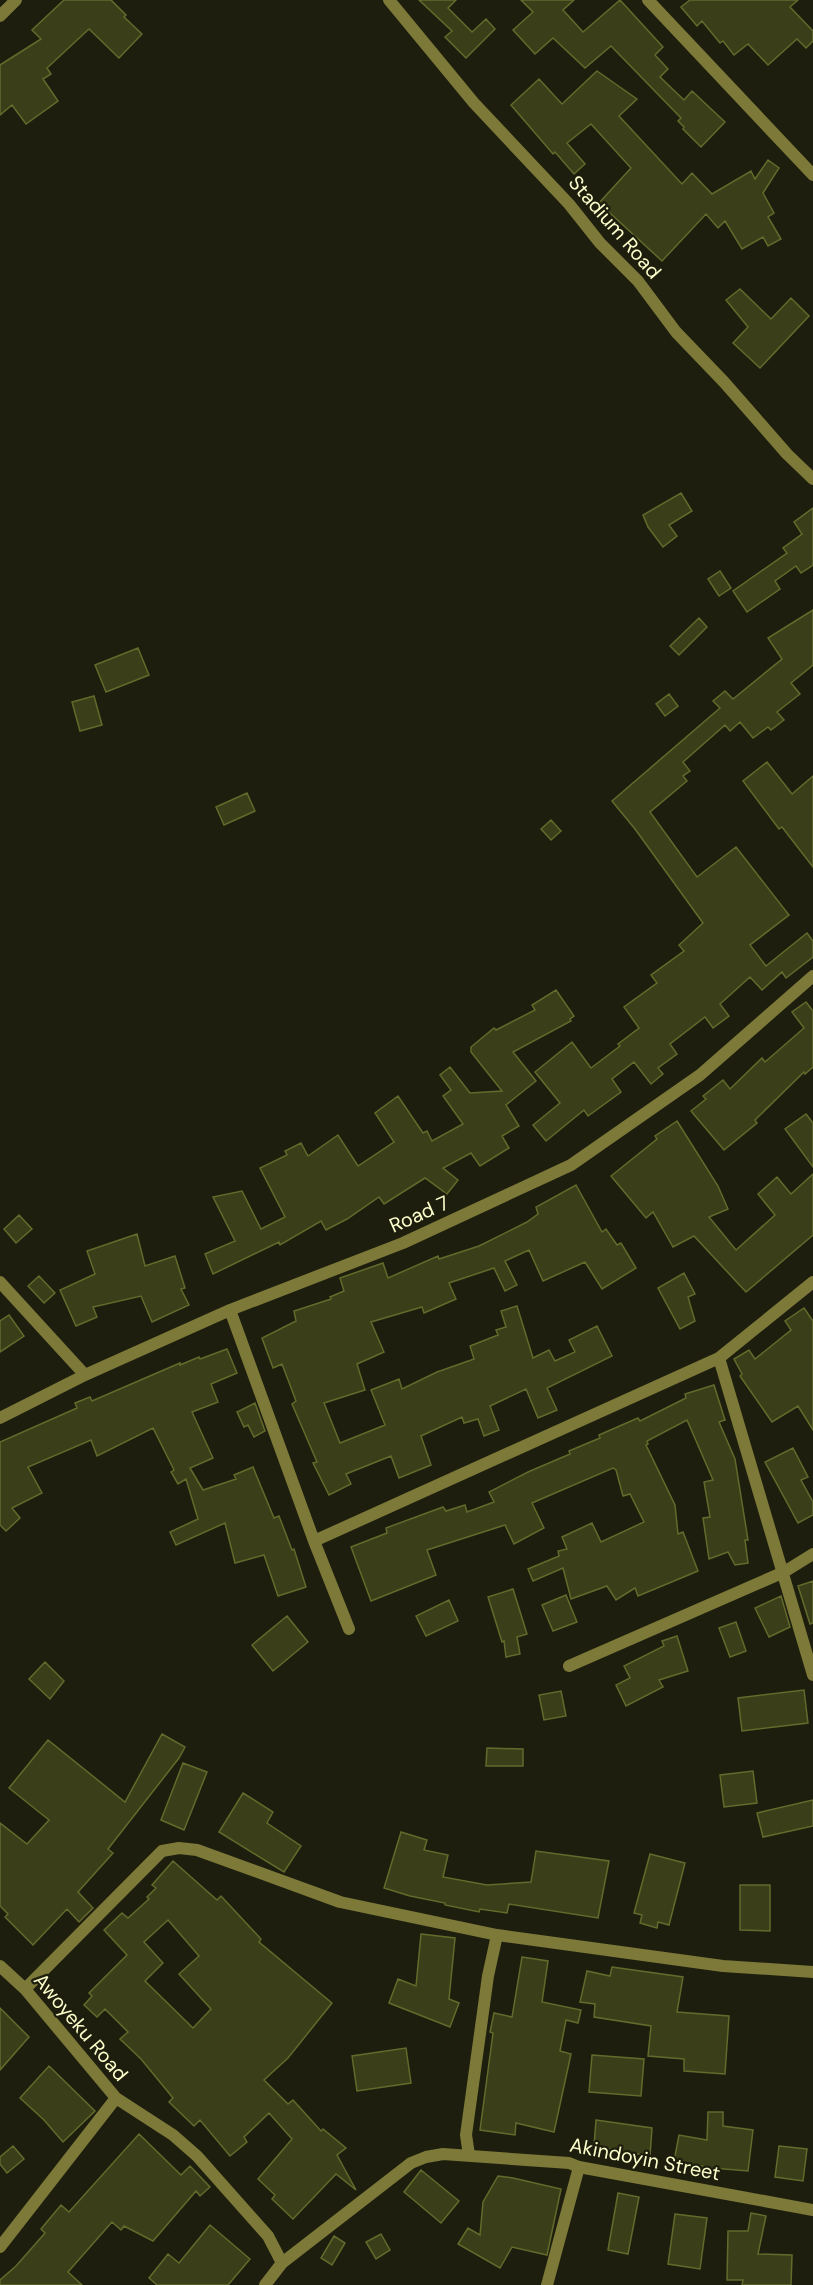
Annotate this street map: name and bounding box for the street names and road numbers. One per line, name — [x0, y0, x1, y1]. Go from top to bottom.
street label: Stadium Road — [563, 170, 667, 284]
street label: Road 7 — [385, 1189, 453, 1239]
street label: Awoyeku Road — [28, 1968, 134, 2086]
street label: Akindoyin Street — [568, 2132, 723, 2186]

